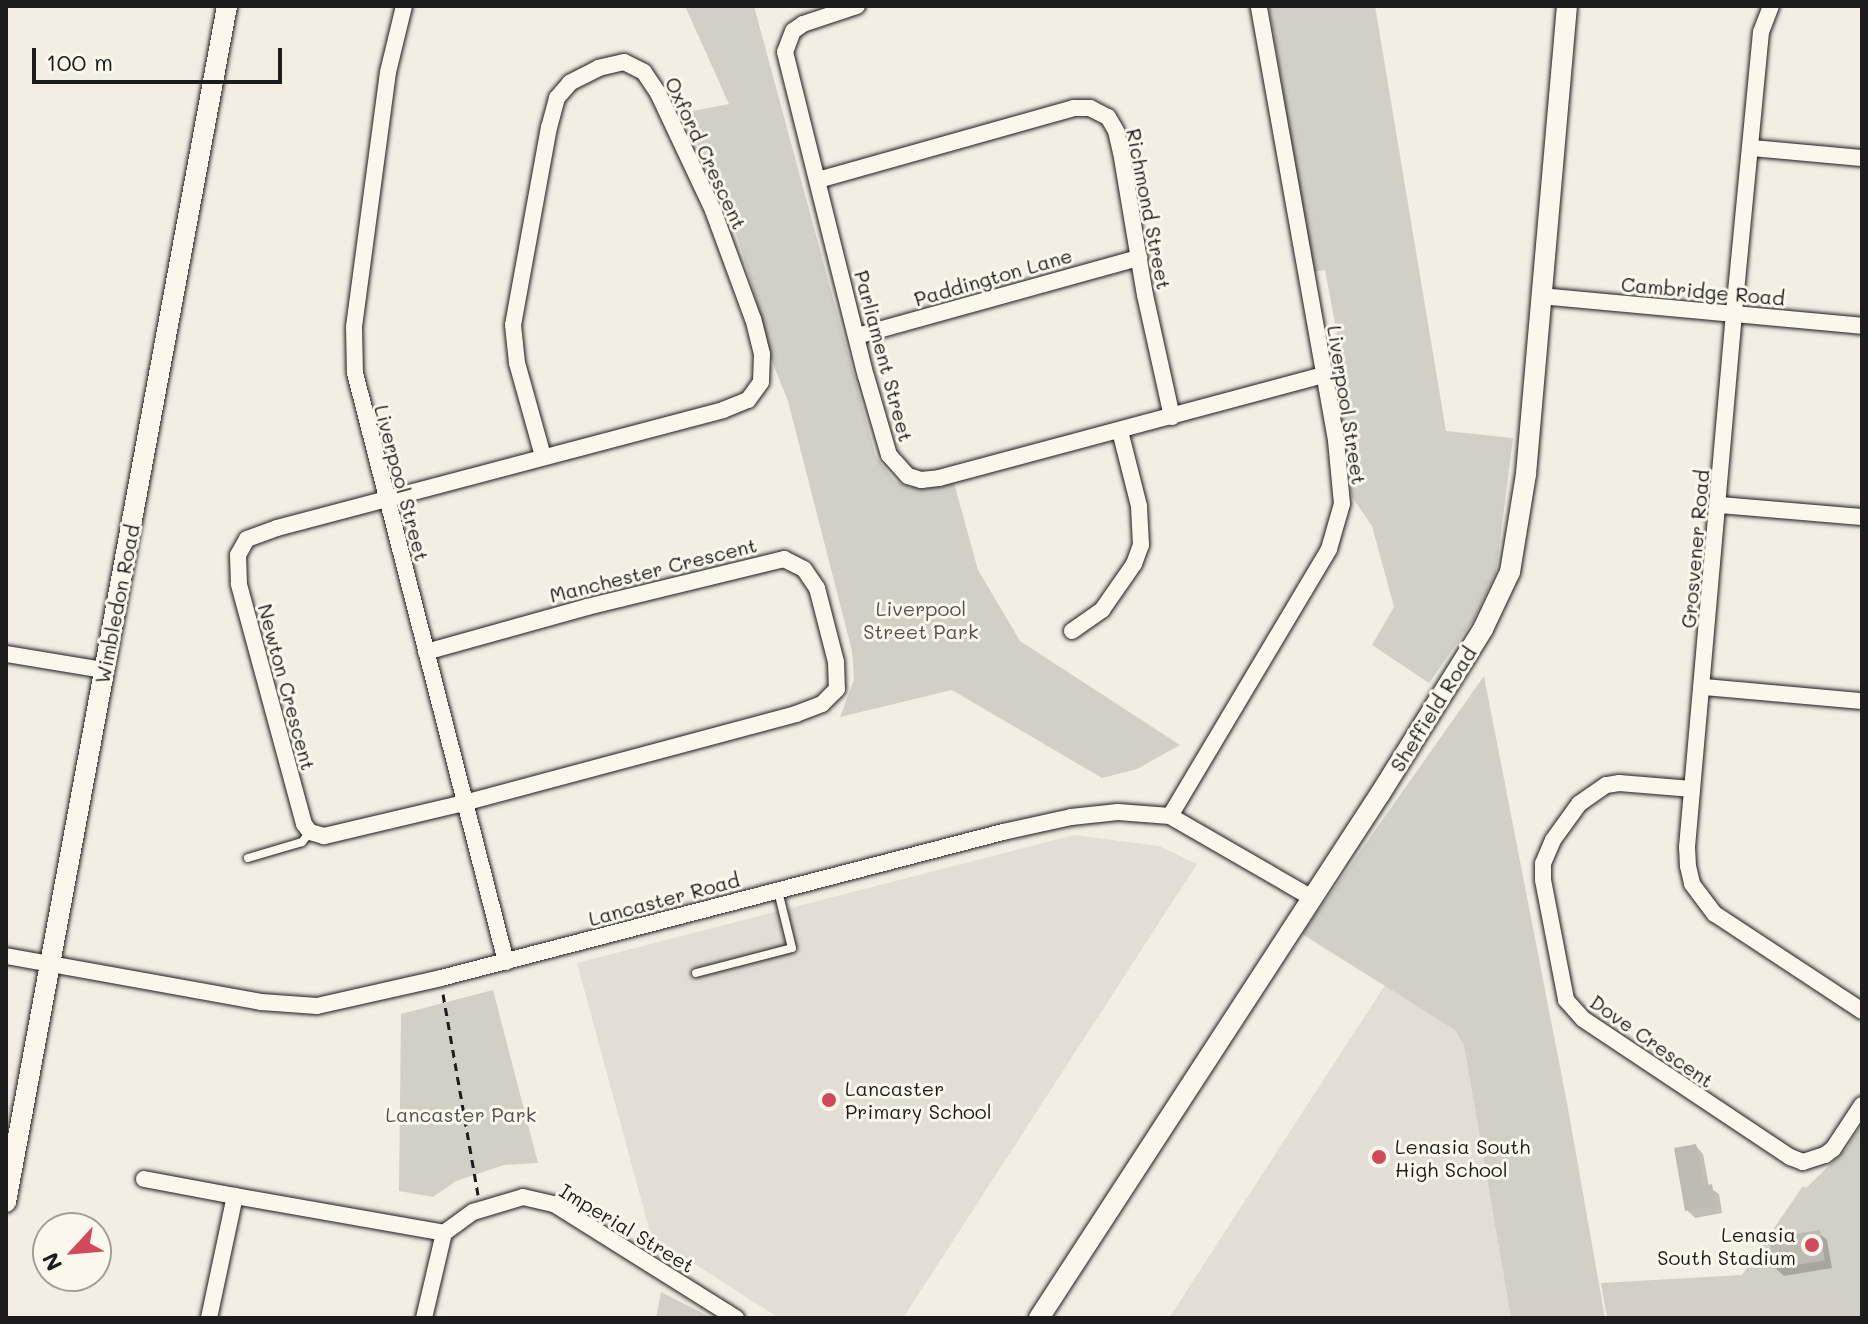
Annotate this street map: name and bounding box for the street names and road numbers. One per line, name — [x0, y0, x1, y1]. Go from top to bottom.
street label: Oxford Crescent — [660, 73, 752, 233]
street label: Richmond Street — [1122, 126, 1176, 292]
street label: Paddington Lane — [911, 243, 1075, 311]
street label: Parliament Street — [850, 268, 918, 444]
street label: Cambridge Road — [1620, 272, 1786, 310]
street label: Liverpool Street — [1323, 324, 1371, 486]
street label: Liverpool Street — [370, 402, 434, 564]
street label: Grosvener Road — [1676, 469, 1714, 629]
street label: Wimbledon Road — [90, 522, 144, 686]
street label: Manchester Crescent — [547, 533, 759, 607]
street label: Newton Crescent — [253, 601, 321, 773]
street label: Sheffield Road — [1385, 642, 1481, 776]
street label: Lancaster Road — [586, 867, 742, 931]
street label: Dove Crescent — [1586, 989, 1718, 1093]
street label: Imperial Street — [555, 1178, 699, 1278]

